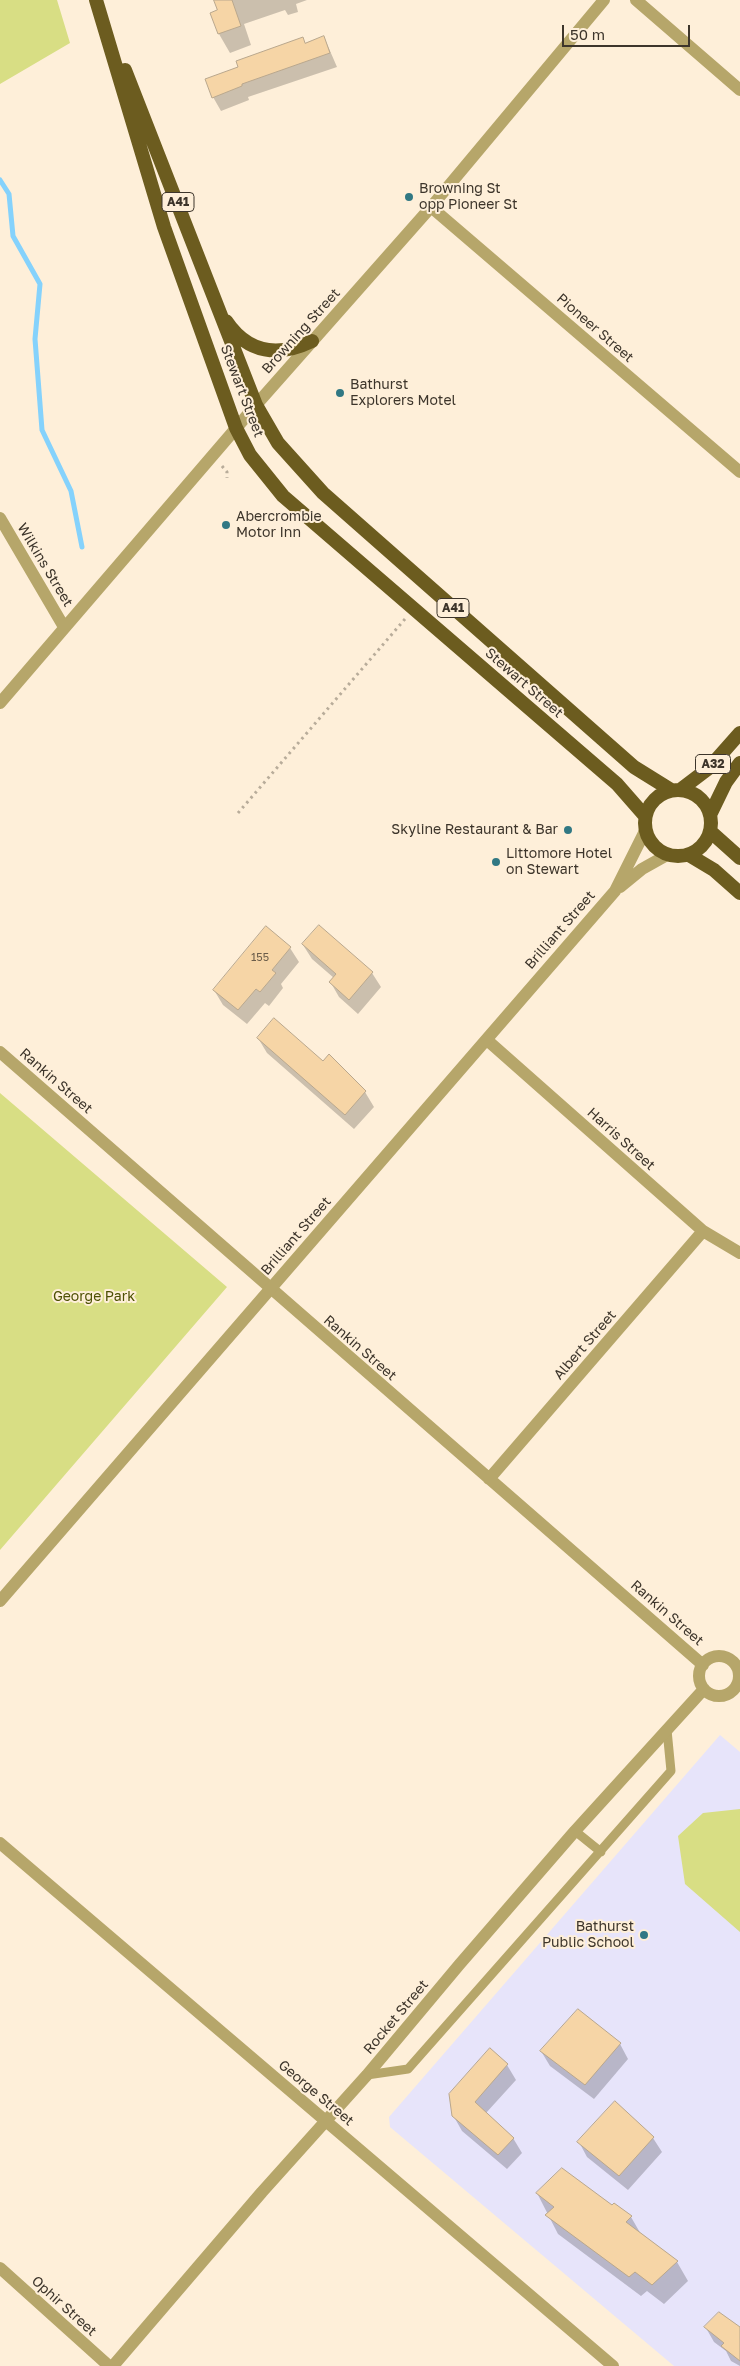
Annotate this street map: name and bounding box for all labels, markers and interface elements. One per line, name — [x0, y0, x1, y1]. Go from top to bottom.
scale bar — [565, 15, 692, 47]
text: 50 m — [570, 25, 605, 43]
place label: Browning St opp Pioneer St — [419, 181, 518, 213]
marker: Browning St opp Pioneer St — [403, 191, 415, 203]
road number: A41 — [162, 192, 194, 212]
street label: Browning Street — [258, 285, 344, 377]
street label: Pioneer Street — [553, 290, 637, 366]
street label: Stewart Street — [217, 342, 267, 440]
place label: Bathurst Explorers Motel — [350, 377, 456, 410]
marker: Bathurst Explorers Motel — [334, 387, 346, 399]
place label: Abercrombie Motor Inn — [236, 509, 322, 542]
marker: Abercrombie Motor Inn — [220, 519, 232, 531]
street label: Wilkins Street — [14, 520, 76, 610]
road number: A41 — [437, 598, 469, 618]
street label: Stewart Street — [482, 645, 566, 721]
road number: A32 — [696, 754, 730, 774]
place label: Skyline Restaurant & Bar — [391, 822, 558, 838]
marker: Skyline Restaurant & Bar — [562, 824, 574, 836]
place label: Littomore Hotel on Stewart — [506, 846, 612, 879]
marker: Littomore Hotel on Stewart — [490, 856, 502, 868]
street label: Brilliant Street — [521, 887, 599, 973]
house number: 155 — [251, 951, 269, 965]
street label: Rankin Street — [16, 1045, 96, 1117]
street label: Harris Street — [584, 1104, 658, 1174]
street label: Brilliant Street — [257, 1193, 335, 1279]
park label: George Park — [53, 1289, 135, 1305]
street label: Albert Street — [550, 1307, 620, 1383]
street label: Rankin Street — [320, 1312, 400, 1384]
street label: Rankin Street — [627, 1577, 707, 1649]
place label: Bathurst Public School — [542, 1919, 634, 1951]
marker: Bathurst Public School — [638, 1929, 650, 1941]
street label: Rocket Street — [360, 1976, 432, 2058]
street label: George Street — [275, 2057, 357, 2129]
street label: Ophir Street — [28, 2272, 100, 2340]

